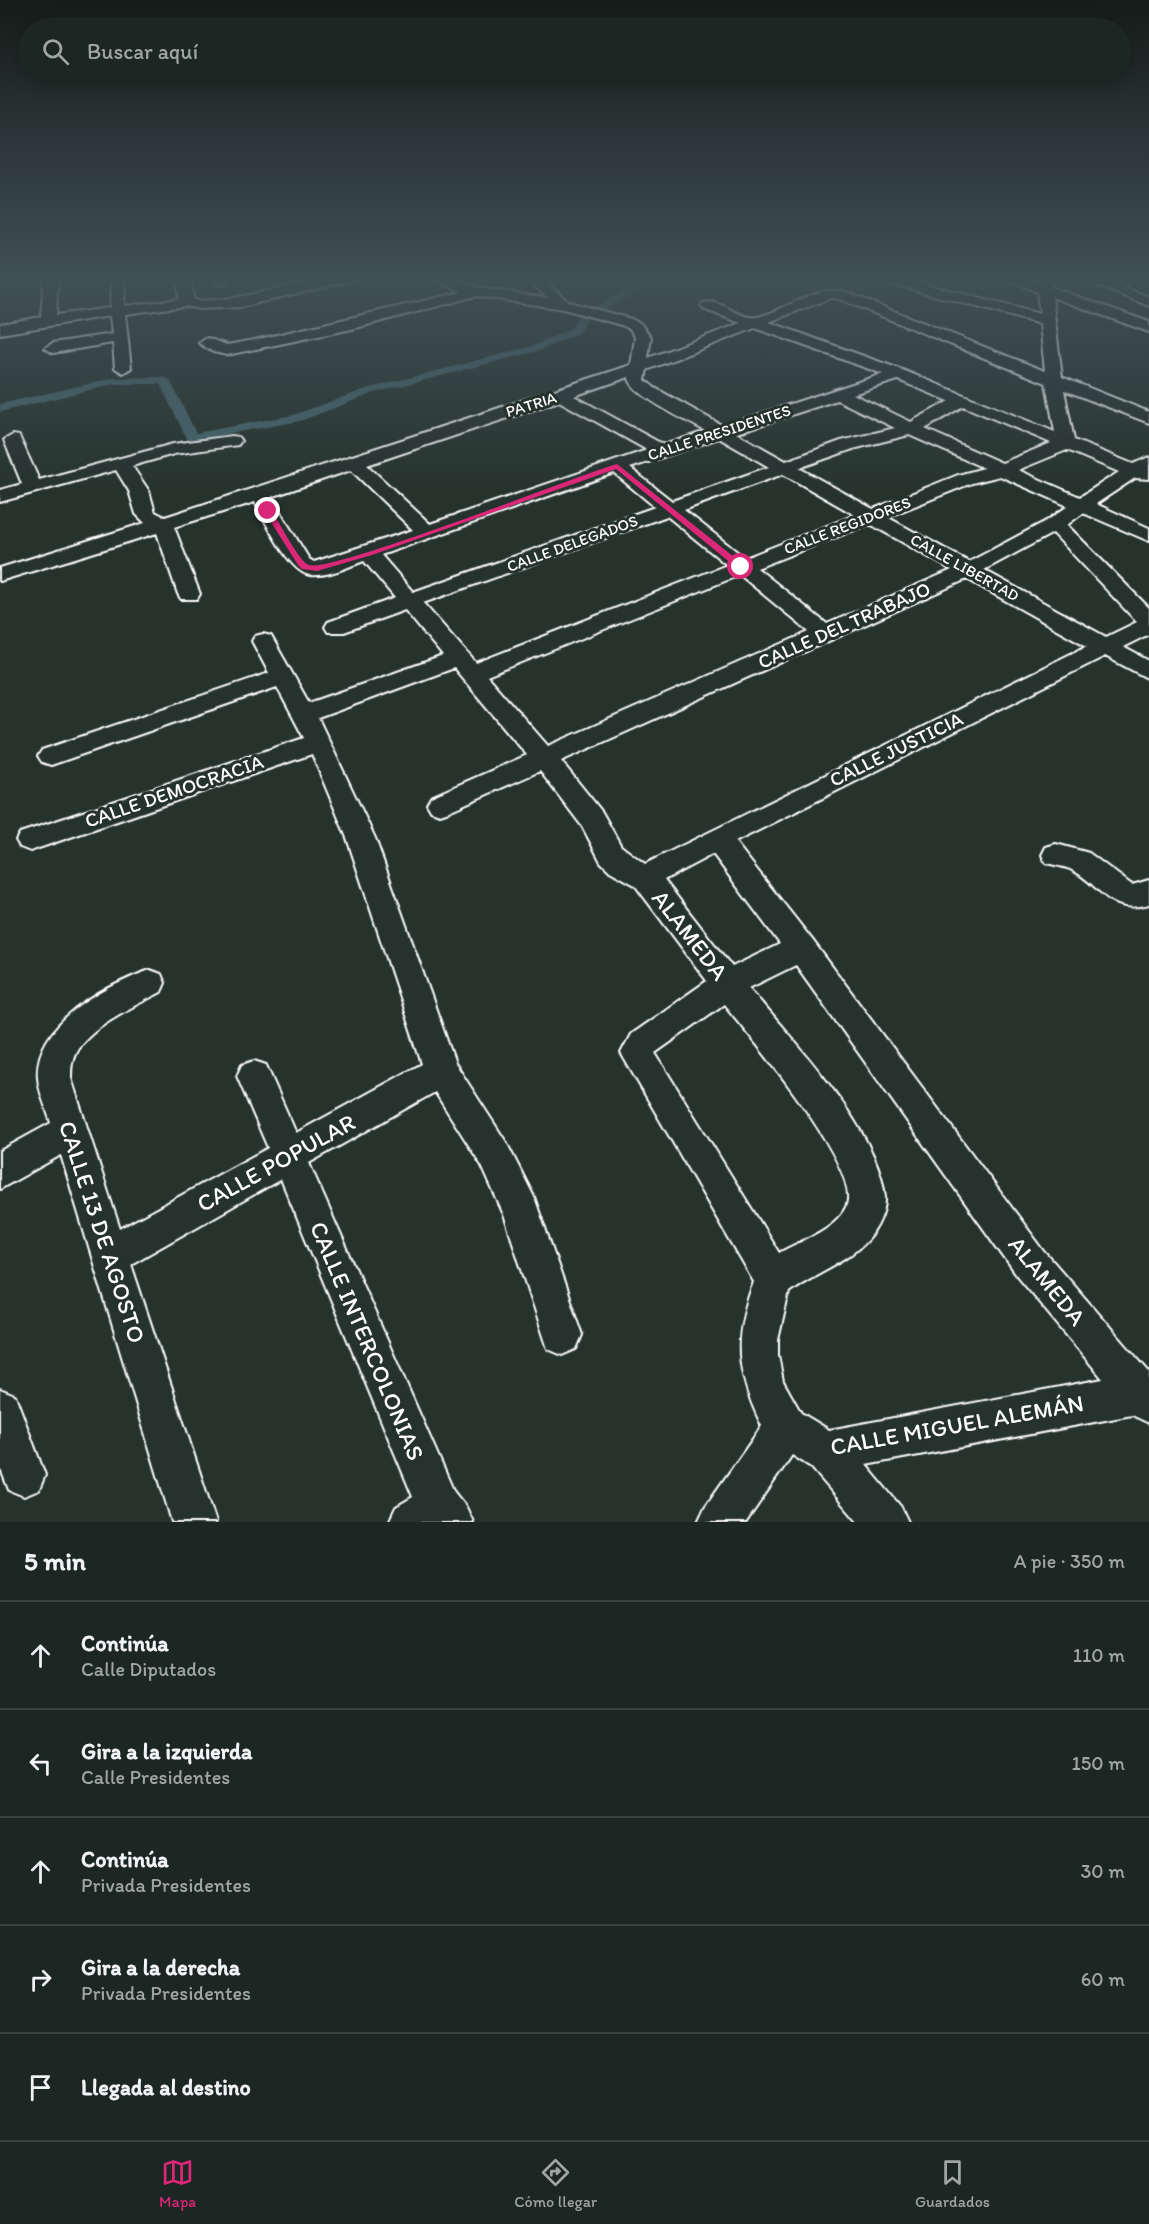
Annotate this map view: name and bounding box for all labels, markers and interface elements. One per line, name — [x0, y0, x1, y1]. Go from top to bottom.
search box — [18, 18, 1131, 84]
icon: search — [39, 35, 72, 68]
text: Buscar aquí — [87, 38, 198, 65]
street label: PATRIA — [503, 388, 559, 421]
street label: CALLE PRESIDENTES — [645, 400, 793, 465]
street label: CALLE REGIDORES — [781, 493, 913, 558]
route end — [254, 497, 280, 523]
street label: CALLE DELEGADOS — [504, 511, 640, 576]
street label: CALLE LIBERTAD — [907, 530, 1022, 605]
route start — [727, 553, 753, 579]
street label: CALLE DEL TRABAJO — [754, 576, 934, 674]
street label: CALLE JUSTICIA — [825, 706, 967, 792]
street label: CALLE DEMOCRACIA — [82, 749, 267, 833]
street label: ALAMEDA — [646, 884, 735, 986]
street label: CALLE POPULAR — [192, 1107, 360, 1218]
street label: CALLE 13 DE AGOSTO — [53, 1117, 152, 1346]
street label: CALLE INTERCOLONIAS — [304, 1217, 431, 1465]
street label: ALAMEDA — [1003, 1230, 1092, 1331]
street label: CALLE MIGUEL ALEMÁN — [828, 1388, 1086, 1461]
text: 5 min — [24, 1545, 86, 1577]
text: A pie · 350 m — [1014, 1549, 1125, 1573]
text: Continúa — [81, 1630, 169, 1657]
icon: ahead — [24, 1639, 57, 1672]
text: 110 m — [1073, 1643, 1125, 1667]
text: Calle Diputados — [81, 1657, 216, 1681]
text: Gira a la izquierda — [81, 1738, 252, 1765]
icon: left — [24, 1747, 57, 1780]
text: 150 m — [1072, 1751, 1125, 1775]
text: Calle Presidentes — [81, 1765, 230, 1789]
text: Continúa — [81, 1846, 169, 1873]
icon: ahead — [24, 1855, 57, 1888]
text: 30 m — [1080, 1859, 1125, 1883]
text: Privada Presidentes — [81, 1873, 251, 1897]
text: Gira a la derecha — [81, 1954, 240, 1981]
icon: right — [24, 1963, 57, 1996]
text: 60 m — [1081, 1967, 1125, 1991]
text: Privada Presidentes — [81, 1981, 251, 2005]
icon: arrive — [24, 2071, 57, 2104]
text: Llegada al destino — [81, 2074, 251, 2101]
tab: Mapa — [159, 2156, 196, 2211]
tab: Cómo llegar — [514, 2156, 597, 2211]
tab: Guardados — [915, 2156, 990, 2211]

